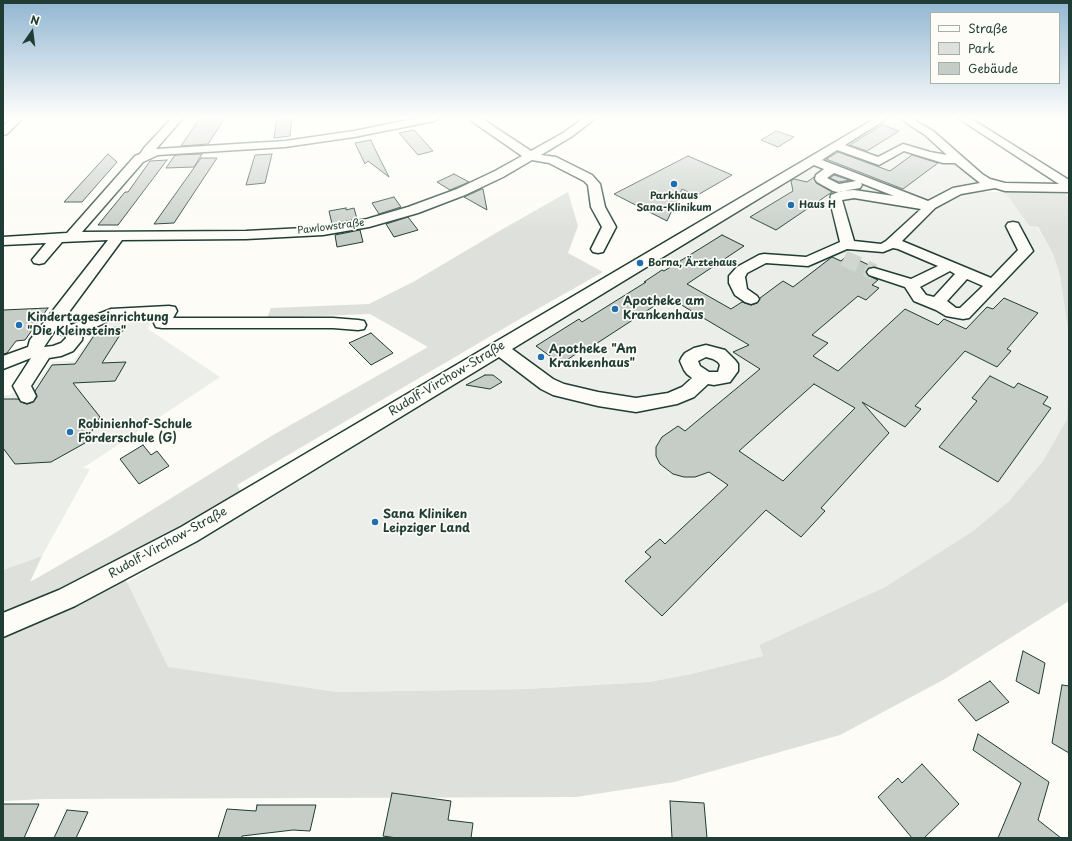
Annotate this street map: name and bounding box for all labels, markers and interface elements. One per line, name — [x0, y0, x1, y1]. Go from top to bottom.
text: N — [29, 11, 41, 29]
north arrow — [12, 12, 52, 52]
legend — [930, 12, 1060, 84]
text: Straße — [968, 19, 1008, 37]
text: Park — [968, 39, 995, 57]
text: Gebäude — [968, 59, 1018, 77]
marker: Parkhaus Sana-Klinikum — [669, 179, 679, 189]
place label: Parkhaus Sana-Klinikum — [636, 190, 712, 214]
place label: Haus H — [799, 199, 836, 211]
marker: Haus H — [786, 200, 796, 210]
street label: Pawlowstraße — [297, 217, 365, 237]
place label: Borna, Ärztehaus — [648, 257, 737, 269]
marker: Borna, Ärztehaus — [635, 258, 645, 268]
place label: Apotheke am Krankenhaus — [623, 295, 704, 323]
marker: Apotheke am Krankenhaus — [610, 304, 620, 314]
place label: Kindertageseinrichtung "Die Kleinsteins" — [27, 311, 169, 339]
marker: Kindertageseinrichtung "Die Kleinsteins" — [14, 320, 24, 330]
street label: Rudolf-Virchow-Straße — [386, 339, 508, 419]
place label: Apotheke "Am Krankenhaus" — [549, 343, 637, 371]
marker: Apotheke "Am Krankenhaus" — [536, 352, 546, 362]
place label: Robinienhof-Schule Förderschule (G) — [78, 418, 192, 446]
marker: Robinienhof-Schule Förderschule (G) — [65, 427, 75, 437]
street label: Rudolf-Virchow-Straße — [106, 504, 230, 582]
place label: Sana Kliniken Leipziger Land — [383, 508, 470, 536]
marker: Sana Kliniken Leipziger Land — [370, 517, 380, 527]

